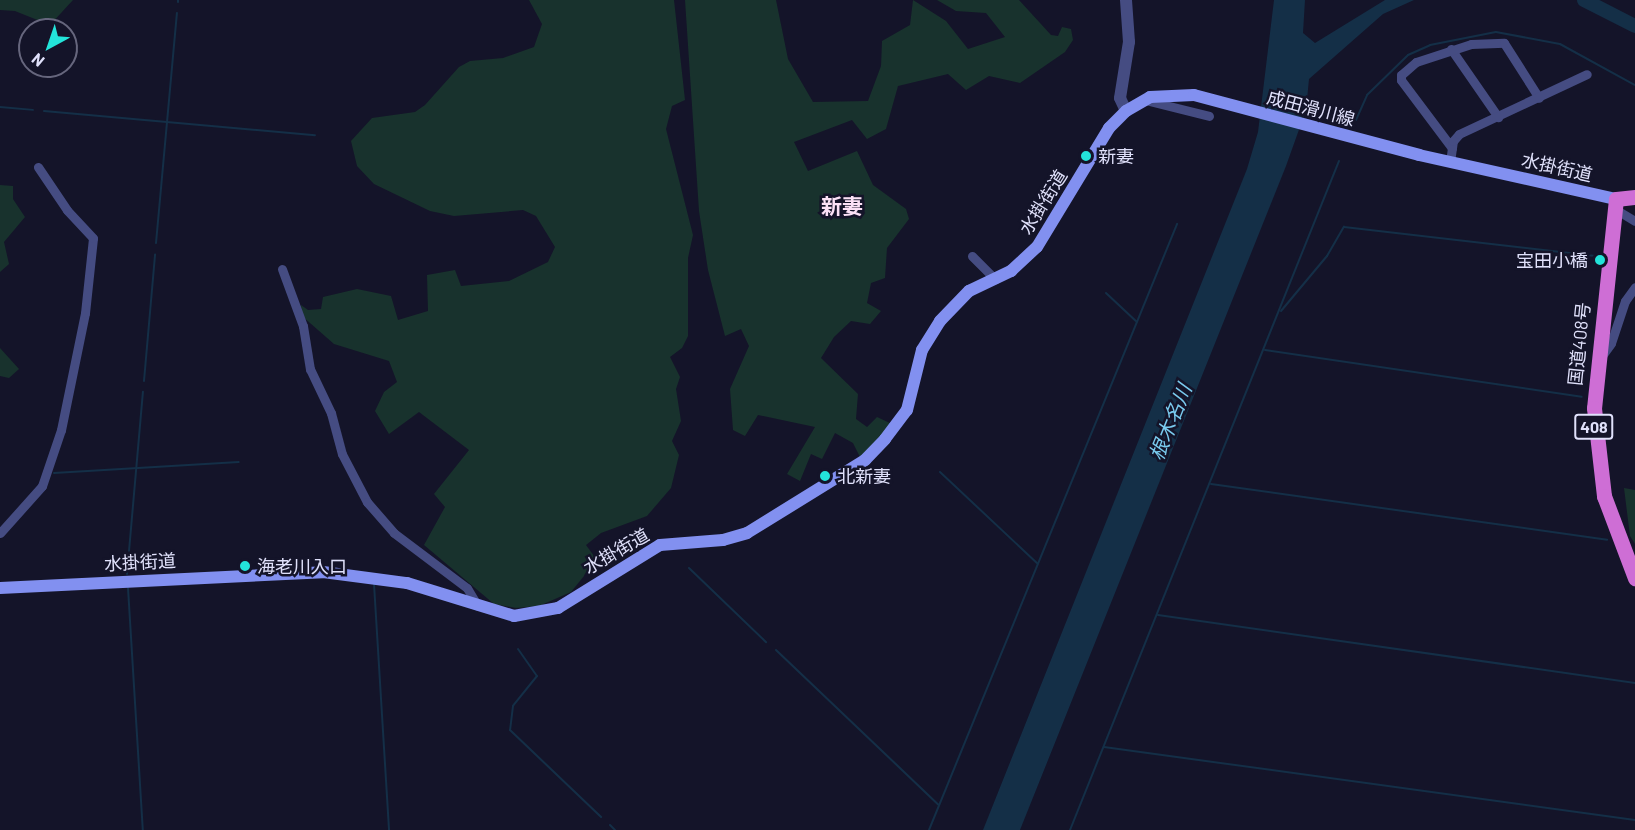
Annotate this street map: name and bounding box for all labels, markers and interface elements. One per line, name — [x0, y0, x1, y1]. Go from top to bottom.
north arrow — [18, 18, 78, 78]
text: N — [27, 50, 48, 71]
street label: 成田滑川線 — [1265, 86, 1357, 130]
place label: 新妻 — [1098, 145, 1134, 167]
street label: 水掛街道 — [1519, 148, 1595, 186]
marker: 新妻 — [1079, 149, 1093, 163]
street label: 水掛街道 — [1015, 166, 1071, 238]
district label: 新妻 — [821, 193, 863, 219]
place label: 宝田小橋 — [1516, 249, 1588, 271]
marker: 宝田小橋 — [1593, 253, 1607, 267]
street label: 国道408号 — [1564, 301, 1594, 387]
water label: 根木名川 — [1144, 380, 1196, 464]
road number: 408 — [1573, 414, 1615, 440]
place label: 北新妻 — [837, 465, 891, 487]
marker: 北新妻 — [818, 469, 832, 483]
street label: 水掛街道 — [579, 524, 653, 578]
street label: 水掛街道 — [103, 549, 177, 575]
place label: 海老川入口 — [257, 555, 347, 577]
marker: 海老川入口 — [238, 559, 252, 573]

